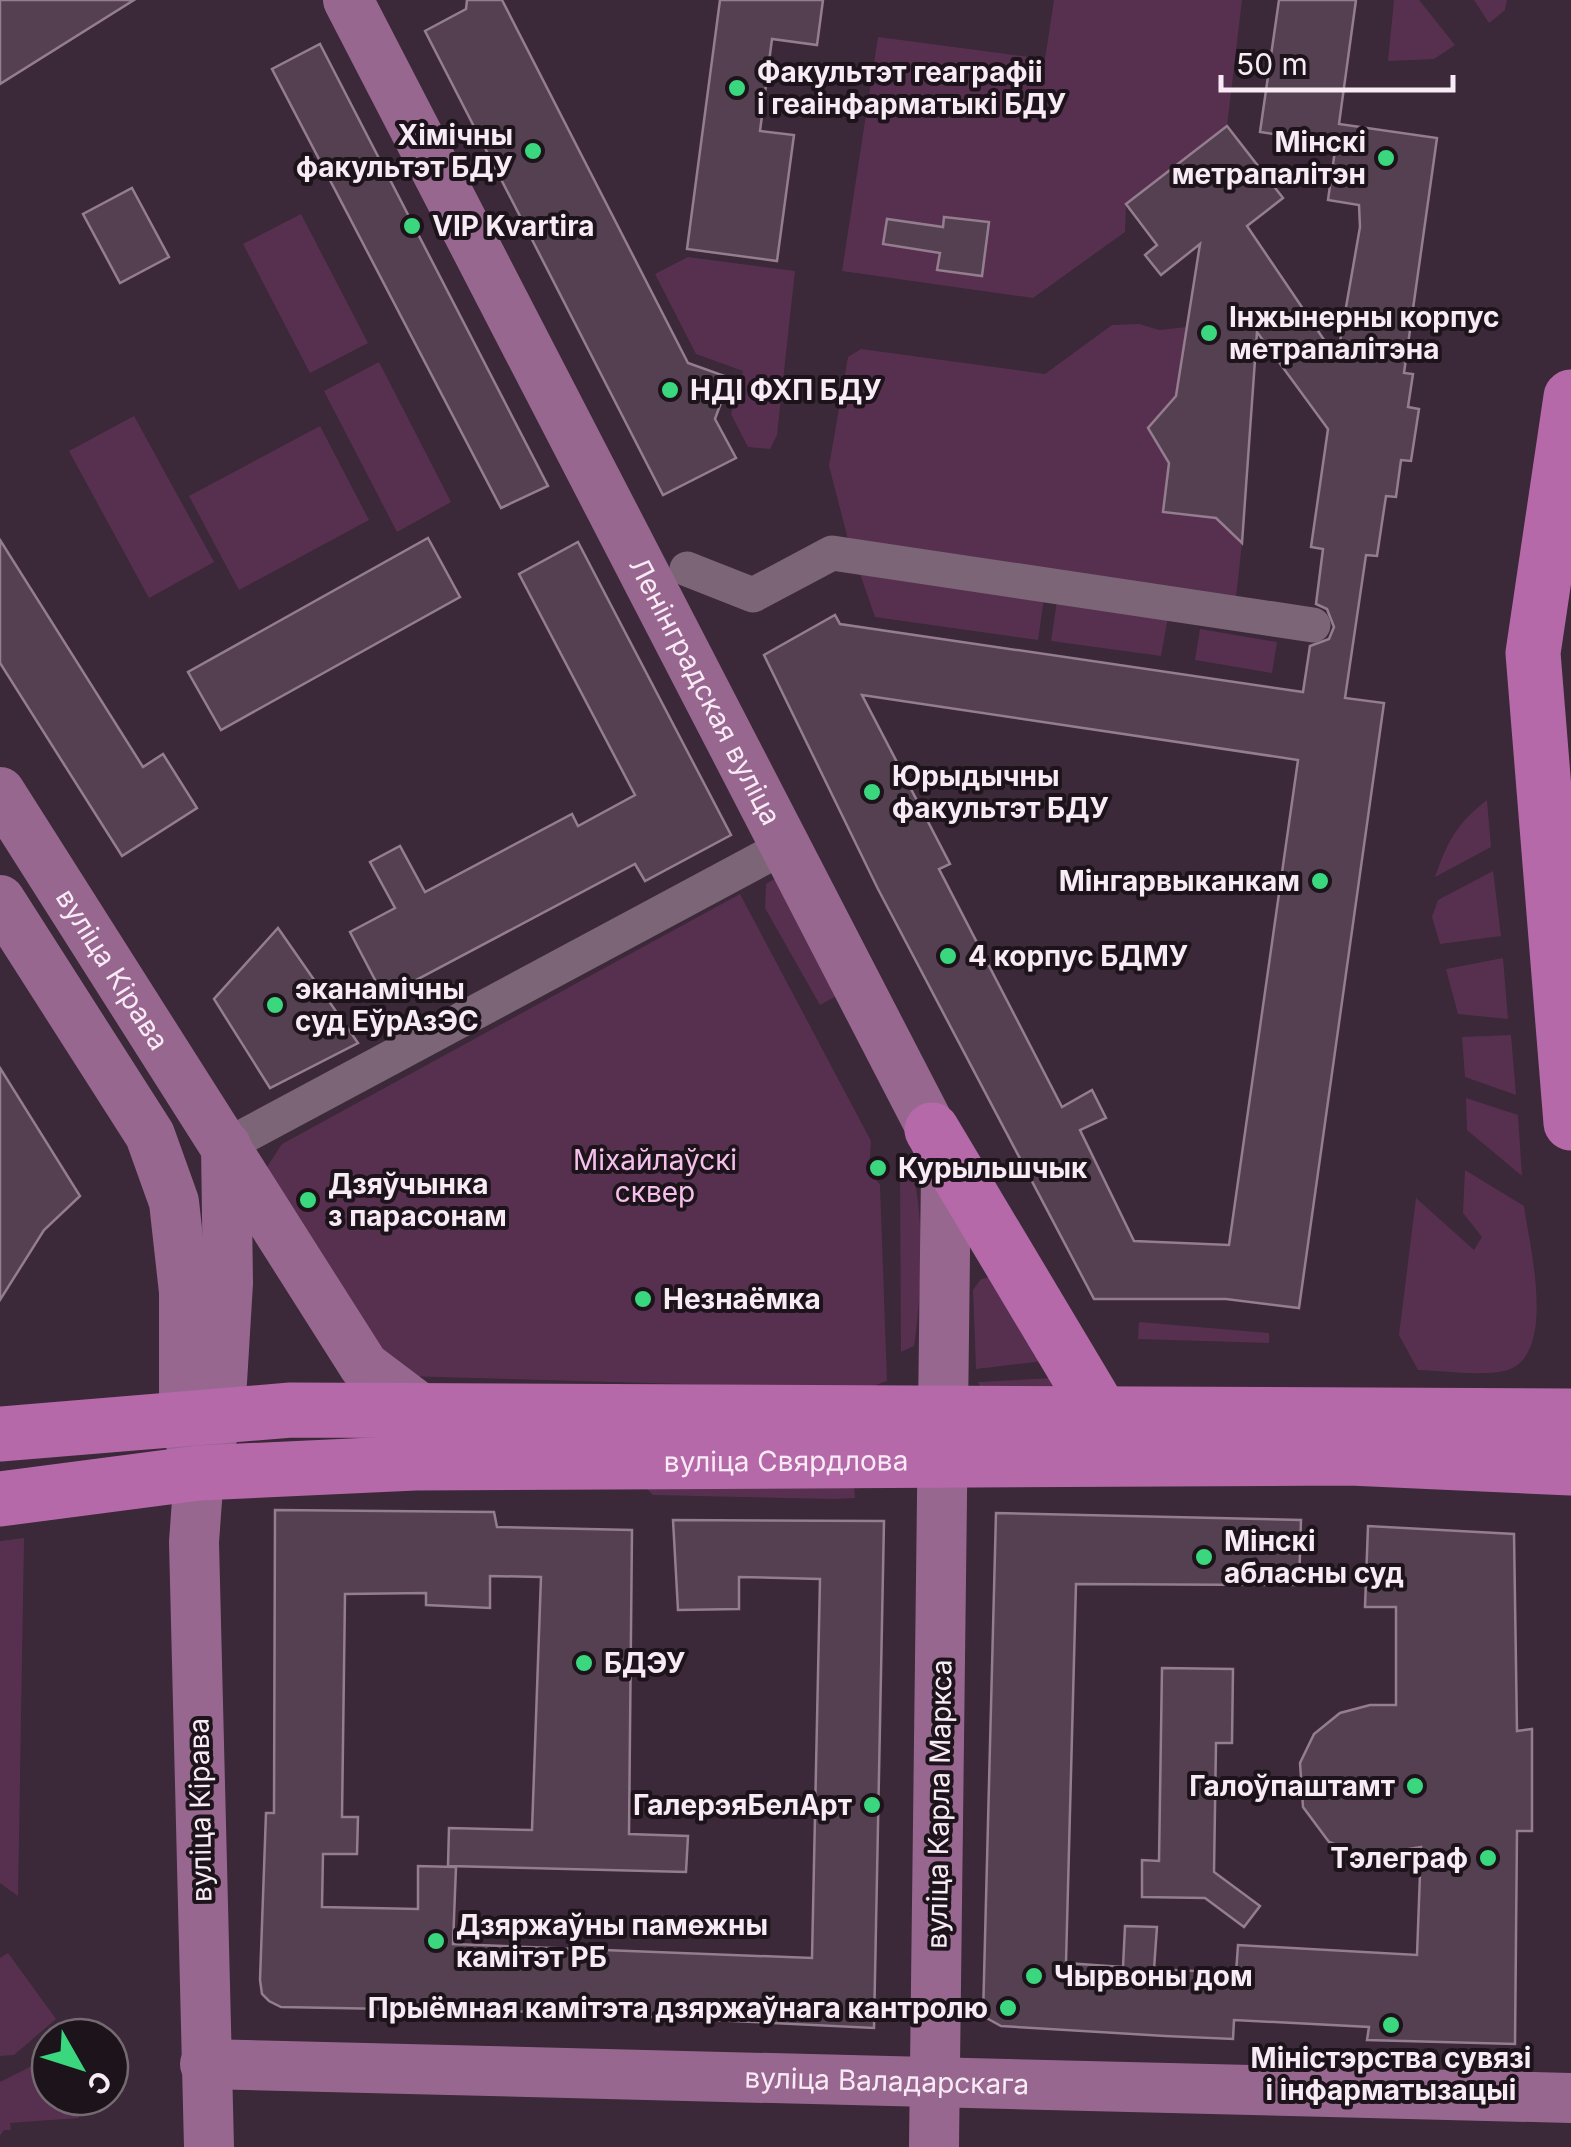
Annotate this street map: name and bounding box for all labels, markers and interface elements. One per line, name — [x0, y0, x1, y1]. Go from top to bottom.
scale bar — [1221, 30, 1454, 92]
text: 50 m — [1236, 46, 1308, 82]
place label: Факультэт геаграфіі і геаінфарматыкі БДУ — [757, 55, 1066, 121]
marker: Факультэт геаграфіі і геаінфарматыкі БДУ — [726, 77, 748, 99]
place label: Хімічны факультэт БДУ — [296, 118, 513, 184]
place label: Мінскі метрапалітэн — [1172, 125, 1366, 191]
marker: Хімічны факультэт БДУ — [522, 140, 544, 162]
marker: Мінскі метрапалітэн — [1375, 147, 1397, 169]
place label: VIP Kvartira — [432, 209, 594, 243]
marker: VIP Kvartira — [401, 215, 423, 237]
place label: Інжынерны корпус метрапалітэна — [1229, 300, 1500, 366]
marker: Інжынерны корпус метрапалітэна — [1198, 322, 1220, 344]
place label: НДІ ФХП БДУ — [690, 373, 882, 407]
marker: НДІ ФХП БДУ — [659, 379, 681, 401]
street label: Ленінградская вуліца — [622, 552, 788, 831]
place label: Юрыдычны факультэт БДУ — [892, 759, 1109, 825]
marker: Юрыдычны факультэт БДУ — [861, 781, 883, 803]
place label: Мінгарвыканкам — [1059, 864, 1300, 898]
marker: Мінгарвыканкам — [1309, 870, 1331, 892]
street label: вуліца Кірава — [49, 882, 176, 1056]
place label: 4 корпус БДМУ — [968, 939, 1188, 973]
marker: 4 корпус БДМУ — [937, 945, 959, 967]
place label: эканамічны суд ЕўрАзЭС — [295, 972, 479, 1038]
marker: эканамічны суд ЕўрАзЭС — [264, 994, 286, 1016]
park label: Міхайлаўскі сквер — [573, 1143, 737, 1209]
place label: Курыльшчык — [898, 1151, 1088, 1185]
marker: Курыльшчык — [867, 1157, 889, 1179]
place label: Дзяўчынка з парасонам — [328, 1167, 507, 1233]
marker: Дзяўчынка з парасонам — [297, 1189, 319, 1211]
place label: Незнаёмка — [663, 1282, 821, 1316]
marker: Незнаёмка — [632, 1288, 654, 1310]
street label: вуліца Свярдлова — [664, 1443, 908, 1479]
place label: Мінскі абласны суд — [1224, 1524, 1404, 1590]
marker: Мінскі абласны суд — [1193, 1546, 1215, 1568]
place label: БДЭУ — [604, 1646, 685, 1680]
marker: БДЭУ — [573, 1652, 595, 1674]
street label: вуліца Карла Маркса — [919, 1659, 959, 1949]
street label: вуліца Кірава — [181, 1718, 219, 1902]
place label: Галоўпаштамт — [1189, 1769, 1395, 1803]
marker: Галоўпаштамт — [1404, 1775, 1426, 1797]
place label: ГалерэяБелАрт — [633, 1788, 852, 1822]
marker: ГалерэяБелАрт — [861, 1794, 883, 1816]
place label: Тэлеграф — [1330, 1841, 1468, 1875]
marker: Тэлеграф — [1477, 1847, 1499, 1869]
place label: Дзяржаўны памежны камітэт РБ — [456, 1908, 768, 1974]
marker: Дзяржаўны памежны камітэт РБ — [425, 1930, 447, 1952]
place label: Чырвоны дом — [1054, 1959, 1253, 1993]
marker: Чырвоны дом — [1023, 1965, 1045, 1987]
place label: Прыёмная камітэта дзяржаўнага кантролю — [368, 1991, 988, 2025]
marker: Прыёмная камітэта дзяржаўнага кантролю — [997, 1997, 1019, 2019]
marker: Міністэрства сувязі і інфарматызацыі — [1380, 2014, 1402, 2036]
north arrow — [30, 2017, 130, 2117]
place label: Міністэрства сувязі і інфарматызацыі — [1251, 2041, 1531, 2107]
street label: вуліца Валадарскага — [744, 2060, 1030, 2102]
text: С — [80, 2064, 119, 2101]

